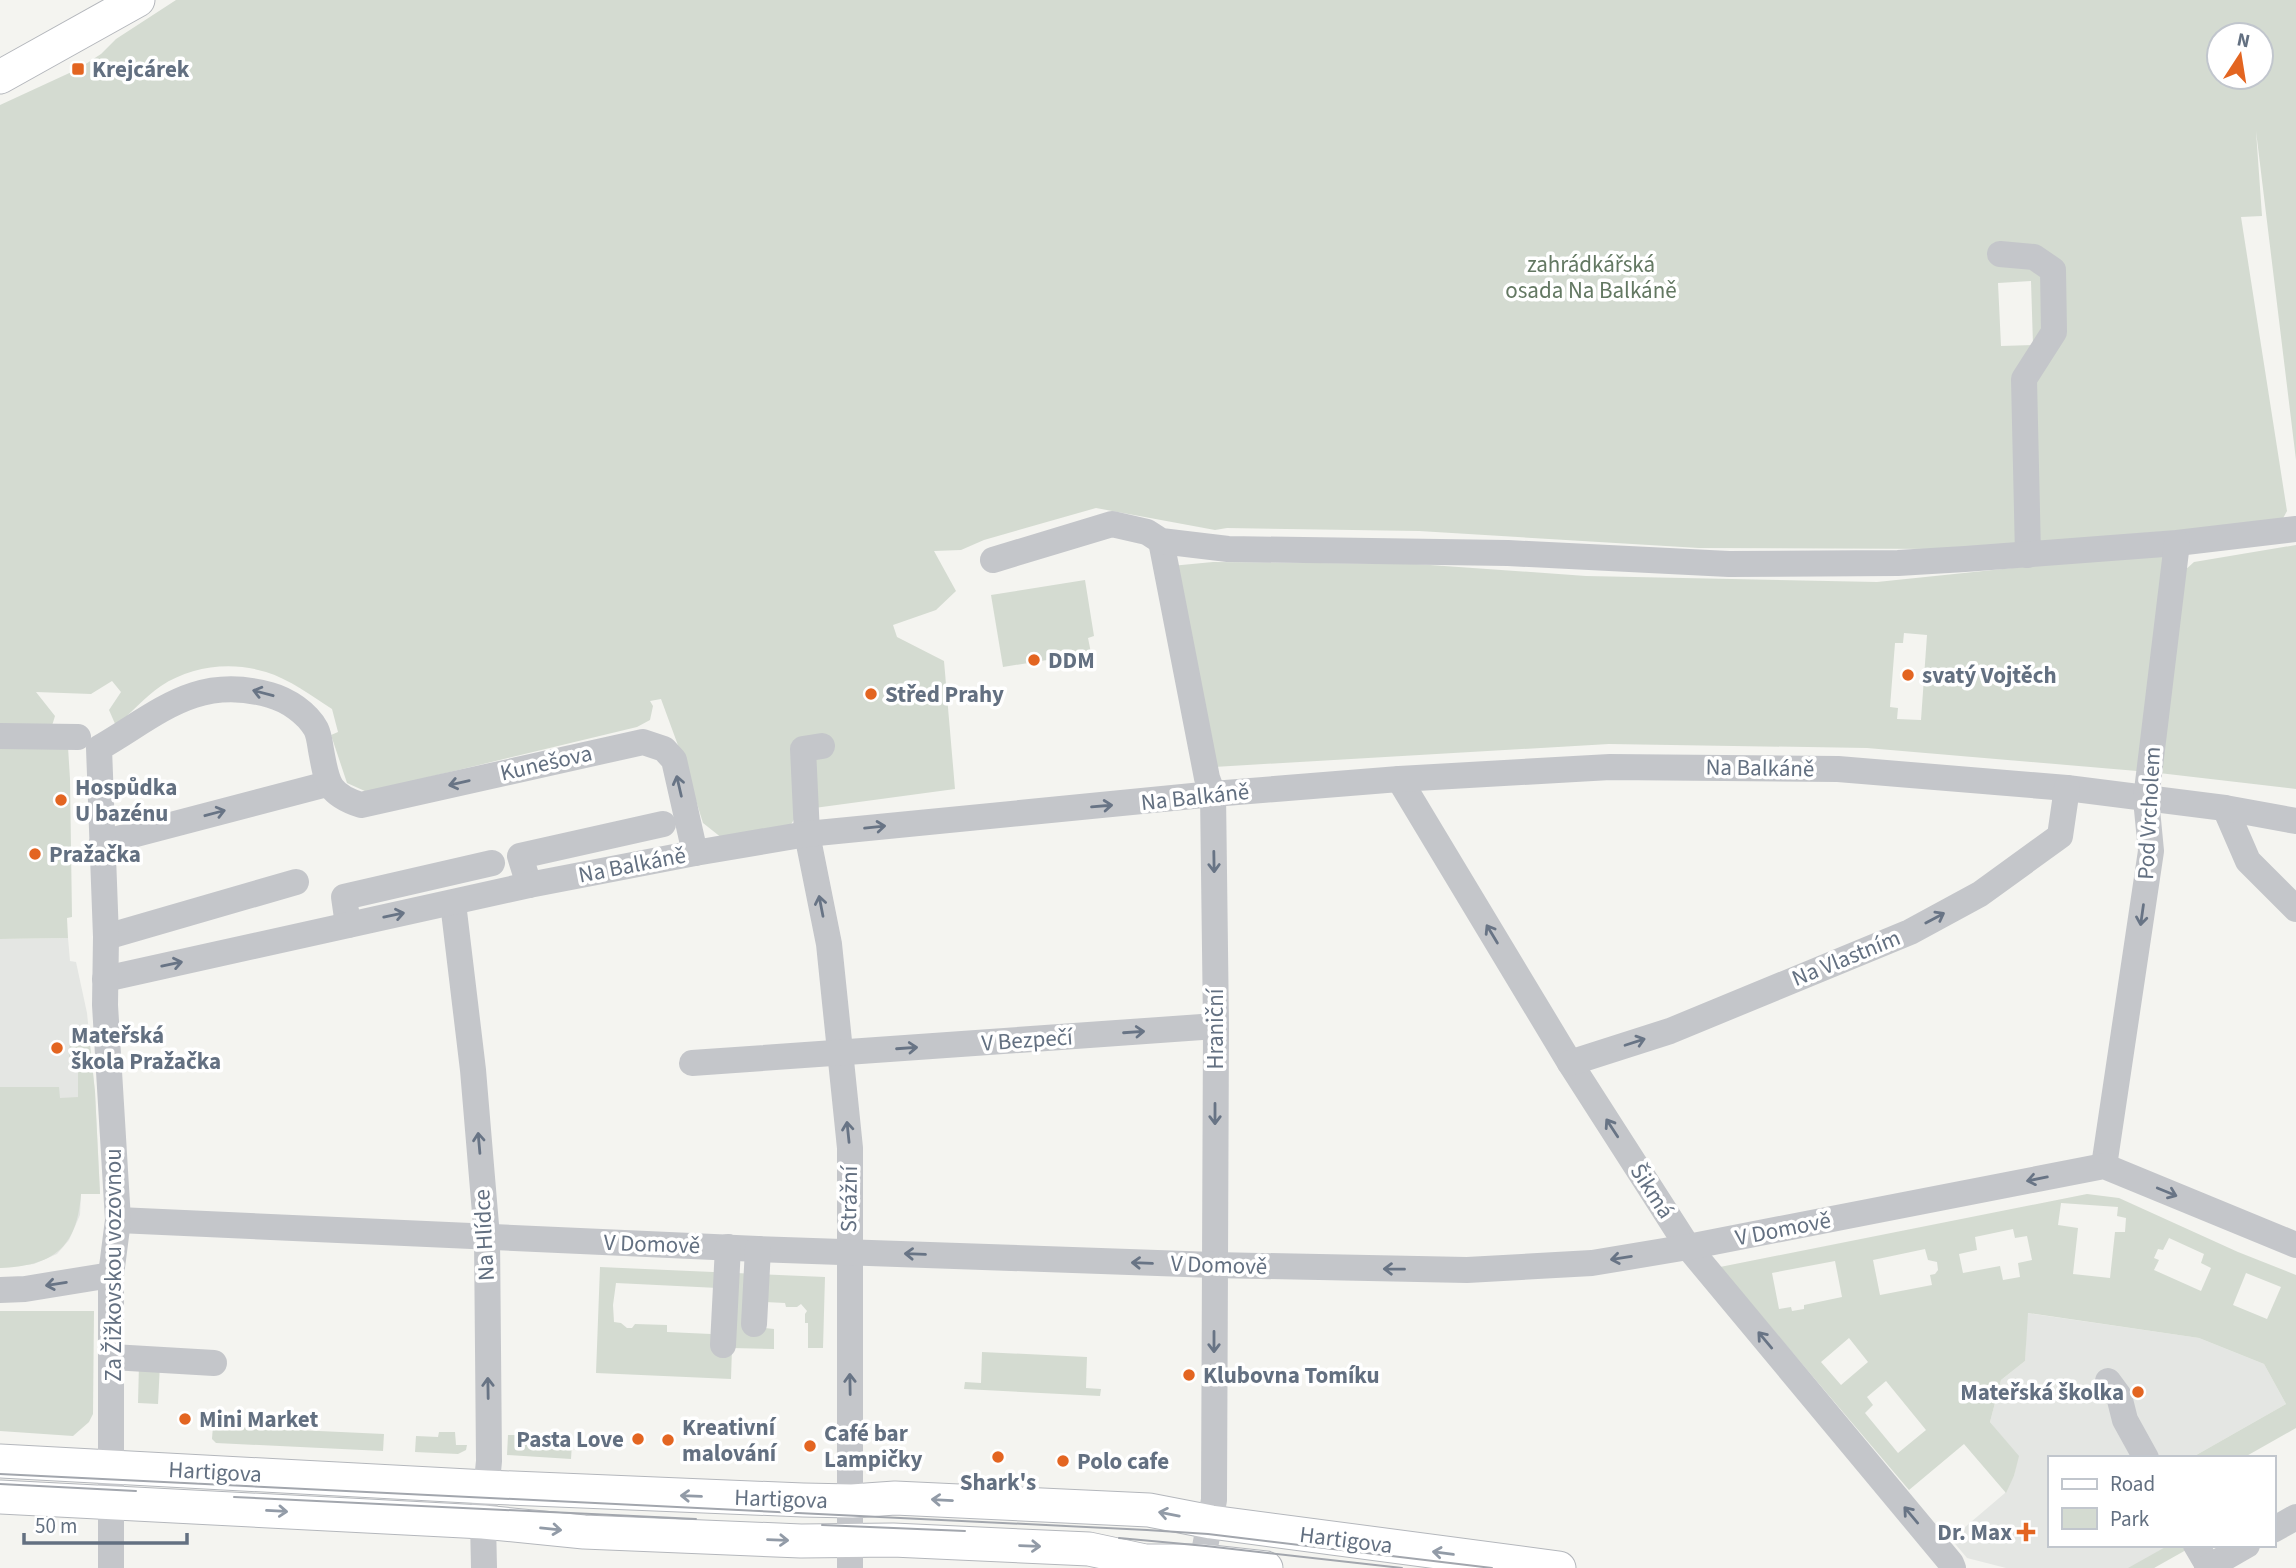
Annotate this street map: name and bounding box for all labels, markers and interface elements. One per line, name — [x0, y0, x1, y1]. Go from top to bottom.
north arrow — [2205, 21, 2275, 91]
text: N — [2234, 26, 2252, 55]
place label: Krejcárek — [92, 53, 190, 86]
marker: Krejcárek — [70, 61, 86, 77]
park label: zahrádkářská osada Na Balkáně — [1505, 248, 1677, 307]
place label: DDM — [1048, 644, 1095, 677]
marker: DDM — [1026, 652, 1042, 668]
place label: svatý Vojtěch — [1922, 659, 2057, 692]
marker: svatý Vojtěch — [1900, 667, 1916, 683]
place label: Střed Prahy — [885, 678, 1004, 711]
one-way arrow — [252, 686, 274, 699]
marker: Střed Prahy — [863, 686, 879, 702]
street label: Kunešova — [497, 736, 595, 790]
street label: Pod Vrcholem — [2129, 746, 2169, 880]
street label: Na Balkáně — [1705, 751, 1815, 785]
place label: Hospůdka U bazénu — [75, 771, 177, 830]
one-way arrow — [672, 775, 686, 798]
street label: Na Balkáně — [1139, 775, 1251, 819]
one-way arrow — [448, 777, 471, 790]
marker: Hospůdka U bazénu — [53, 792, 69, 808]
one-way arrow — [1090, 799, 1112, 812]
one-way arrow — [203, 806, 226, 819]
one-way arrow — [863, 820, 886, 833]
place label: Pražačka — [49, 838, 141, 871]
street label: Na Balkáně — [575, 838, 689, 892]
marker: Pražačka — [27, 846, 43, 862]
one-way arrow — [1207, 850, 1221, 873]
one-way arrow — [814, 895, 828, 918]
one-way arrow — [2135, 903, 2148, 926]
one-way arrow — [382, 908, 405, 922]
one-way arrow — [1925, 911, 1945, 925]
street label: Na Vlastním — [1787, 921, 1905, 995]
one-way arrow — [1485, 925, 1499, 945]
one-way arrow — [160, 956, 183, 970]
street label: Hraniční — [1199, 987, 1232, 1070]
place label: Mateřská škola Pražačka — [71, 1019, 221, 1078]
street label: V Bezpečí — [980, 1020, 1075, 1060]
one-way arrow — [1122, 1025, 1145, 1038]
one-way arrow — [1623, 1035, 1645, 1047]
marker: Mateřská škola Pražačka — [49, 1040, 65, 1056]
one-way arrow — [896, 1041, 918, 1054]
one-way arrow — [1208, 1102, 1222, 1125]
one-way arrow — [1604, 1119, 1619, 1138]
one-way arrow — [841, 1121, 854, 1144]
one-way arrow — [472, 1133, 485, 1155]
street label: Za Žižkovskou vozovnou — [97, 1148, 130, 1382]
street label: Šikmá — [1622, 1157, 1682, 1225]
street label: Strážní — [832, 1164, 866, 1233]
one-way arrow — [2026, 1173, 2049, 1186]
one-way arrow — [2156, 1186, 2178, 1199]
street label: Na Hlídce — [465, 1188, 503, 1282]
street label: V Domově — [1732, 1204, 1834, 1254]
street label: V Domově — [603, 1226, 701, 1262]
one-way arrow — [903, 1247, 926, 1260]
street label: V Domově — [1170, 1247, 1268, 1283]
one-way arrow — [1610, 1252, 1633, 1265]
one-way arrow — [1131, 1256, 1154, 1269]
one-way arrow — [1383, 1262, 1406, 1275]
one-way arrow — [45, 1278, 67, 1291]
one-way arrow — [1207, 1330, 1221, 1353]
one-way arrow — [1757, 1331, 1773, 1349]
place label: Klubovna Tomíku — [1203, 1359, 1380, 1392]
marker: Klubovna Tomíku — [1181, 1367, 1197, 1383]
one-way arrow — [843, 1372, 857, 1395]
place label: Mateřská školka — [1960, 1376, 2124, 1409]
one-way arrow — [481, 1377, 495, 1400]
marker: Mateřská školka — [2130, 1384, 2146, 1400]
place label: Mini Market — [199, 1403, 318, 1436]
marker: Mini Market — [177, 1411, 193, 1427]
place label: Kreativní malování — [682, 1411, 778, 1470]
place label: Café bar Lampičky — [824, 1417, 923, 1476]
place label: Pasta Love — [516, 1423, 624, 1456]
marker: Pasta Love — [630, 1431, 646, 1447]
marker: Kreativní malování — [660, 1432, 676, 1448]
marker: Café bar Lampičky — [802, 1438, 818, 1454]
place label: Polo cafe — [1077, 1445, 1169, 1478]
marker: Shark's — [990, 1449, 1006, 1465]
street label: Hartigova — [167, 1453, 263, 1491]
marker: Polo cafe — [1055, 1453, 1071, 1469]
legend — [2048, 1456, 2275, 1547]
place label: Shark's — [960, 1466, 1036, 1499]
text: Road — [2110, 1469, 2155, 1499]
street label: Hartigova — [734, 1481, 828, 1517]
one-way arrow — [679, 1489, 702, 1502]
one-way arrow — [931, 1493, 954, 1506]
scale bar — [24, 1502, 187, 1546]
one-way arrow — [265, 1504, 288, 1517]
text: Park — [2110, 1504, 2150, 1534]
one-way arrow — [1158, 1506, 1181, 1520]
one-way arrow — [1903, 1506, 1919, 1524]
text: 50 m — [35, 1511, 77, 1541]
place label: Dr. Max — [1937, 1516, 2012, 1549]
street label: Hartigova — [1298, 1518, 1394, 1562]
one-way arrow — [539, 1523, 562, 1536]
marker: Dr. Max — [2018, 1524, 2034, 1540]
one-way arrow — [766, 1533, 789, 1546]
one-way arrow — [1018, 1540, 1041, 1553]
one-way arrow — [1432, 1546, 1455, 1559]

